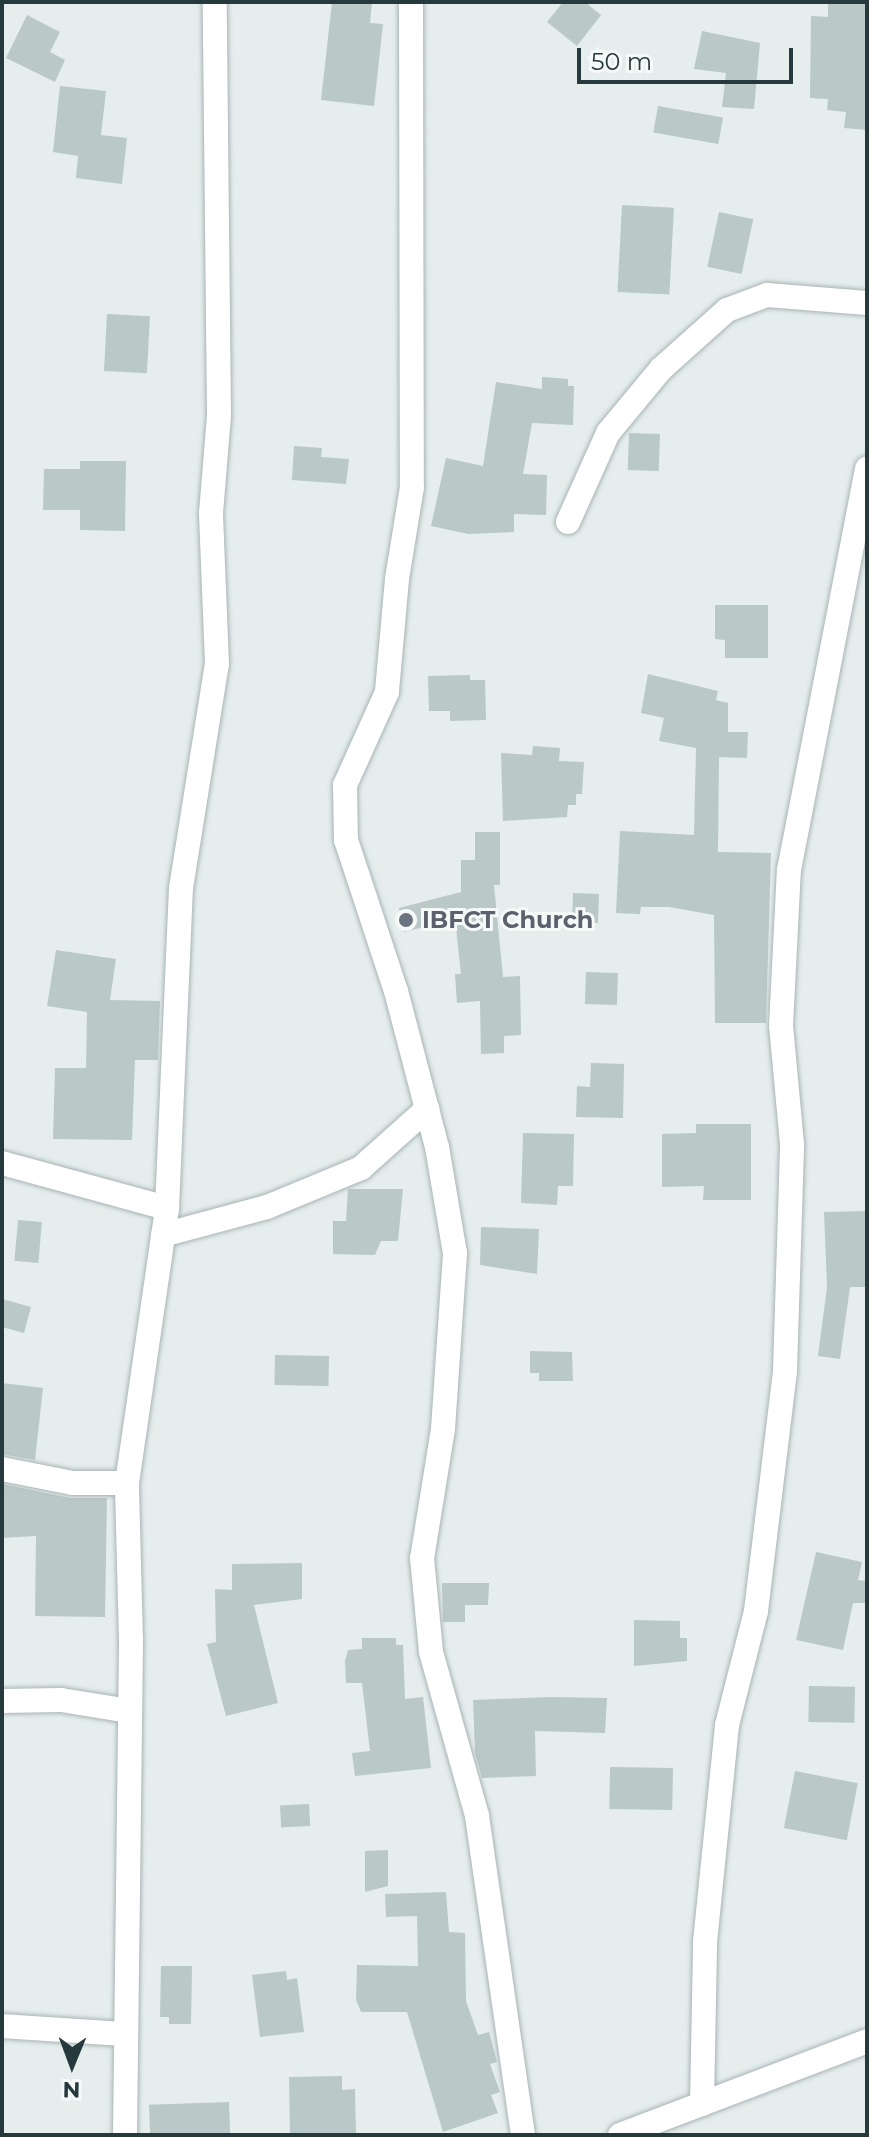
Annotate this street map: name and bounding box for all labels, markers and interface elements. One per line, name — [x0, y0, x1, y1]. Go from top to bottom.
scale bar — [581, 32, 797, 82]
text: 50 m — [591, 47, 652, 76]
place label: IBFCT Church — [422, 906, 593, 934]
marker: IBFCT Church — [397, 911, 415, 929]
north arrow — [32, 2025, 112, 2105]
text: N — [62, 2076, 81, 2103]

